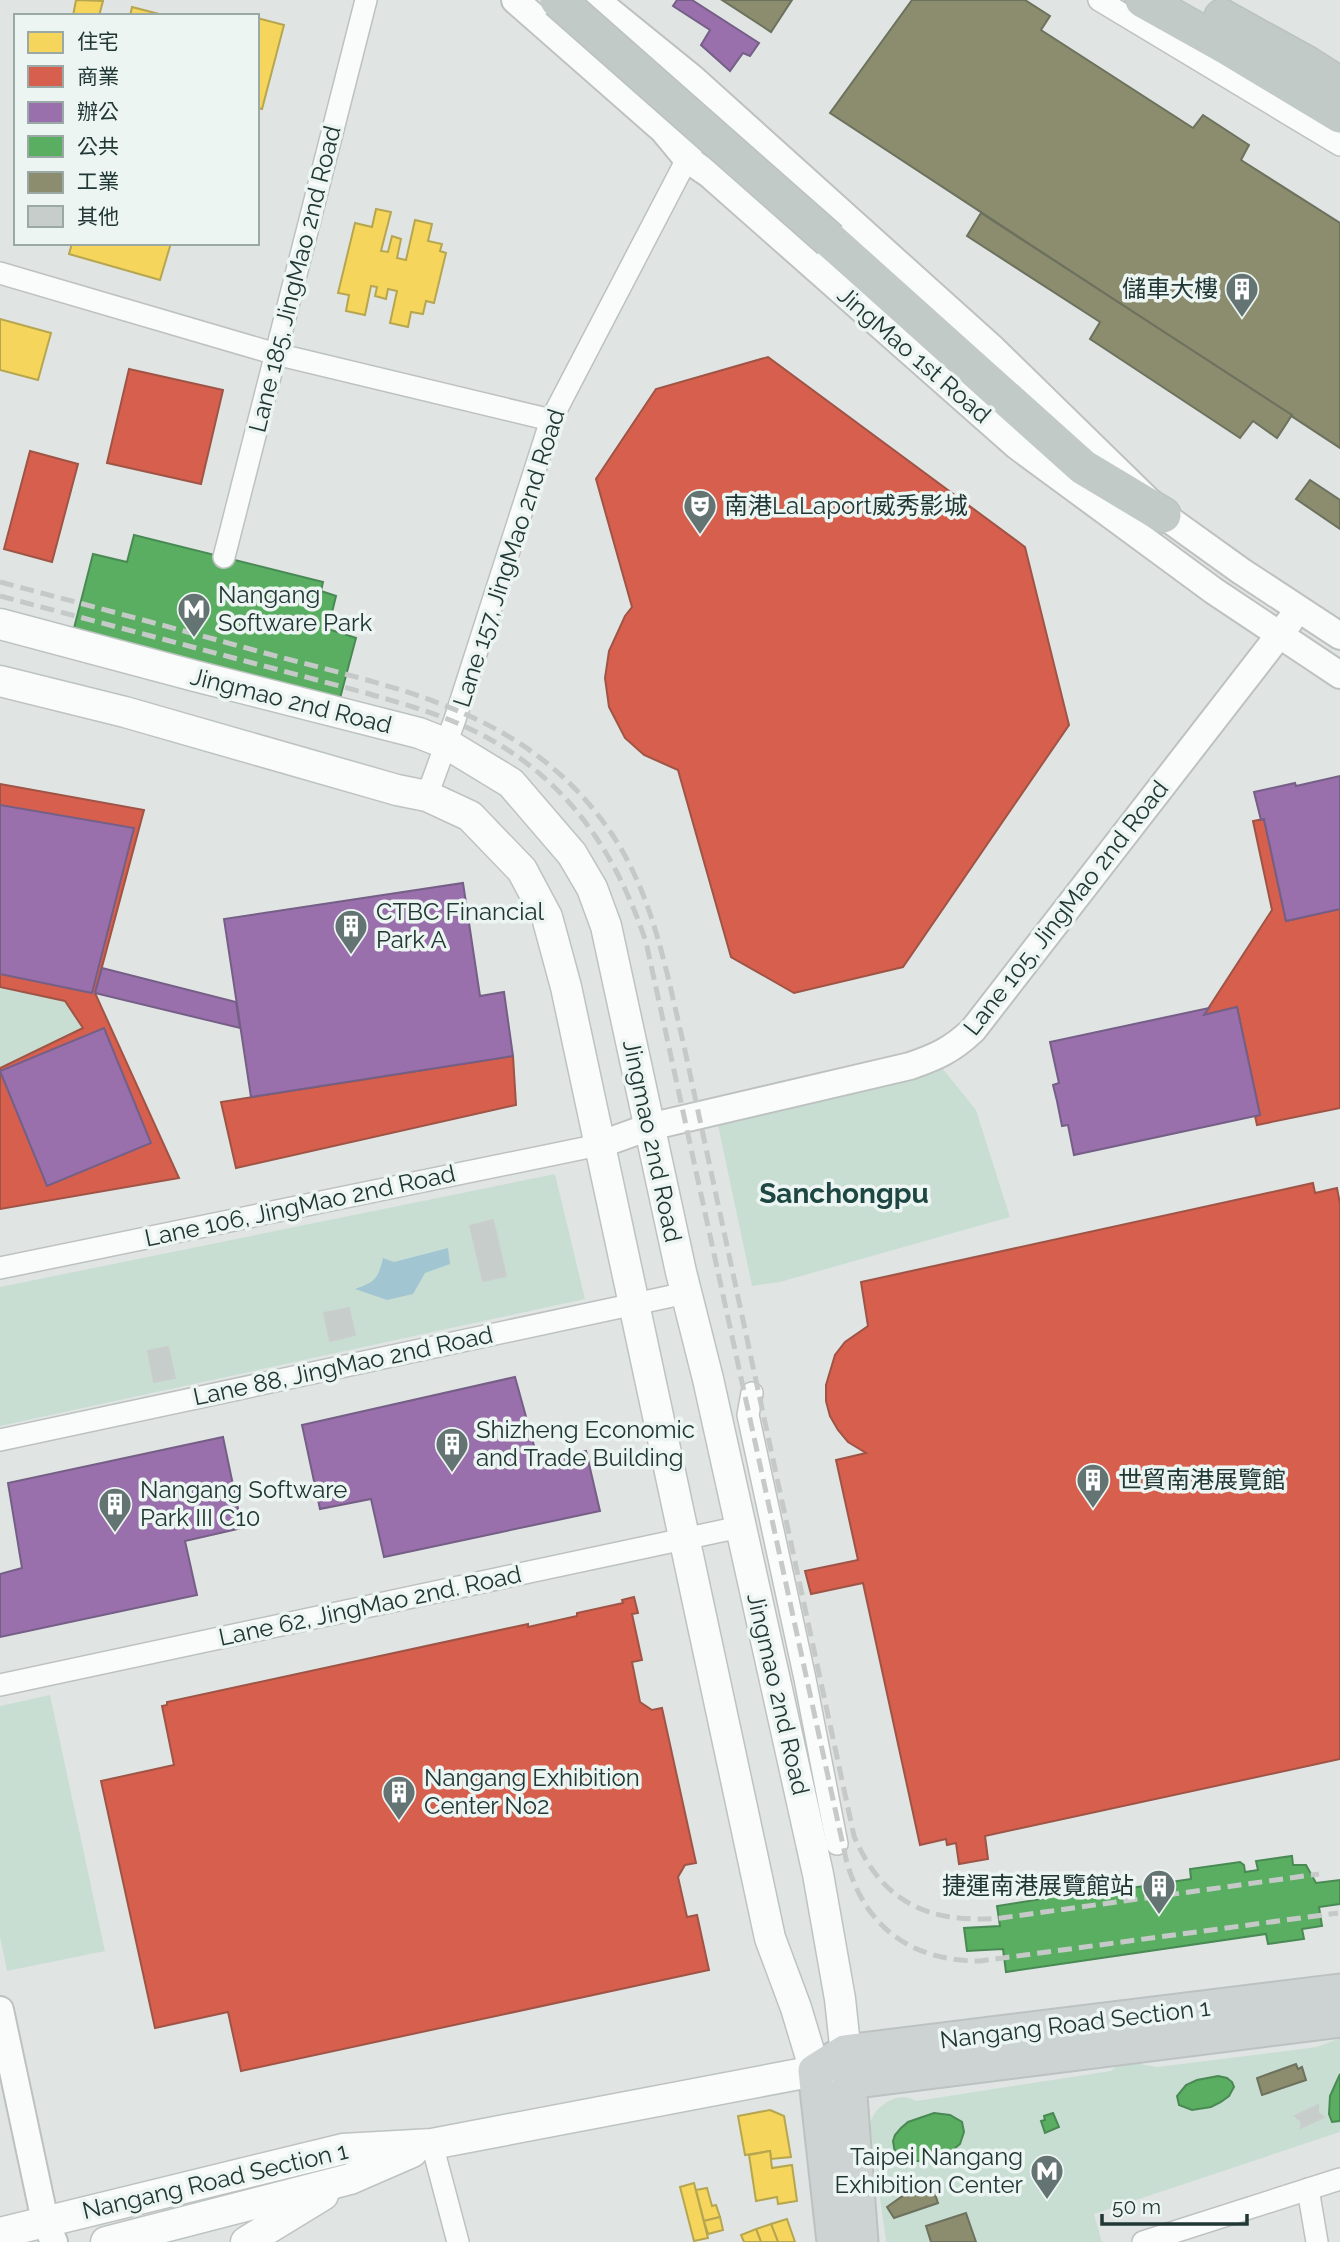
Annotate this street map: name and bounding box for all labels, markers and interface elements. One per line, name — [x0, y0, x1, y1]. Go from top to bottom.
legend — [14, 14, 259, 245]
text: 住宅 — [77, 29, 119, 54]
text: 商業 — [77, 64, 119, 89]
text: 辦公 — [77, 99, 119, 124]
street label: Lane 185, JingMao 2nd Road — [242, 123, 347, 435]
text: 公共 — [77, 134, 119, 159]
text: 工業 — [77, 169, 119, 194]
text: 其他 — [77, 204, 119, 229]
building icon: 儲車大樓 — [1223, 270, 1261, 319]
place label: 儲車大樓 — [1122, 274, 1218, 303]
street label: JingMao 1st Road — [832, 280, 997, 429]
street label: Lane 157, JingMao 2nd Road — [447, 405, 570, 711]
theatre icon: 南港LaLaport威秀影城 — [681, 487, 719, 536]
place label: 南港LaLaport威秀影城 — [724, 491, 968, 520]
place label: Nangang Software Park — [218, 580, 372, 637]
metro station icon: Nangang Software Park — [175, 590, 213, 639]
street label: Jingmao 2nd Road — [188, 661, 395, 740]
street label: Lane 105, JingMao 2nd Road — [957, 775, 1174, 1041]
place label: CTBC Financial Park A — [376, 897, 545, 954]
building icon: CTBC Financial Park A — [332, 907, 370, 956]
street label: Jingmao 2nd Road — [617, 1037, 688, 1245]
street label: Lane 106, JingMao 2nd Road — [142, 1158, 458, 1253]
district label: Sanchongpu — [759, 1177, 929, 1210]
street label: Lane 88, JingMao 2nd Road — [190, 1320, 495, 1411]
place label: Shizheng Economic and Trade Building — [476, 1415, 695, 1472]
building icon: Shizheng Economic and Trade Building — [433, 1425, 471, 1474]
building icon: 世貿南港展覽館 — [1074, 1461, 1112, 1510]
place label: 世貿南港展覽館 — [1118, 1465, 1286, 1494]
place label: Nangang Software Park III C10 — [140, 1475, 347, 1532]
building icon: Nangang Software Park III C10 — [96, 1485, 134, 1534]
street label: Lane 62, JingMao 2nd. Road — [216, 1559, 524, 1652]
street label: Jingmao 2nd Road — [741, 1590, 816, 1798]
place label: Nangang Exhibition Center No2 — [424, 1763, 640, 1820]
building icon: Nangang Exhibition Center No2 — [380, 1773, 418, 1822]
building icon: 捷運南港展覽館站 — [1140, 1867, 1178, 1916]
place label: 捷運南港展覽館站 — [942, 1871, 1134, 1900]
street label: Nangang Road Section 1 — [938, 1993, 1212, 2054]
street label: Nangang Road Section 1 — [79, 2136, 351, 2225]
place label: Taipei Nangang Exhibition Center — [835, 2142, 1024, 2199]
metro station icon: Taipei Nangang Exhibition Center — [1028, 2152, 1066, 2201]
scale bar — [1102, 2182, 1247, 2226]
text: 50 m — [1112, 2194, 1161, 2219]

